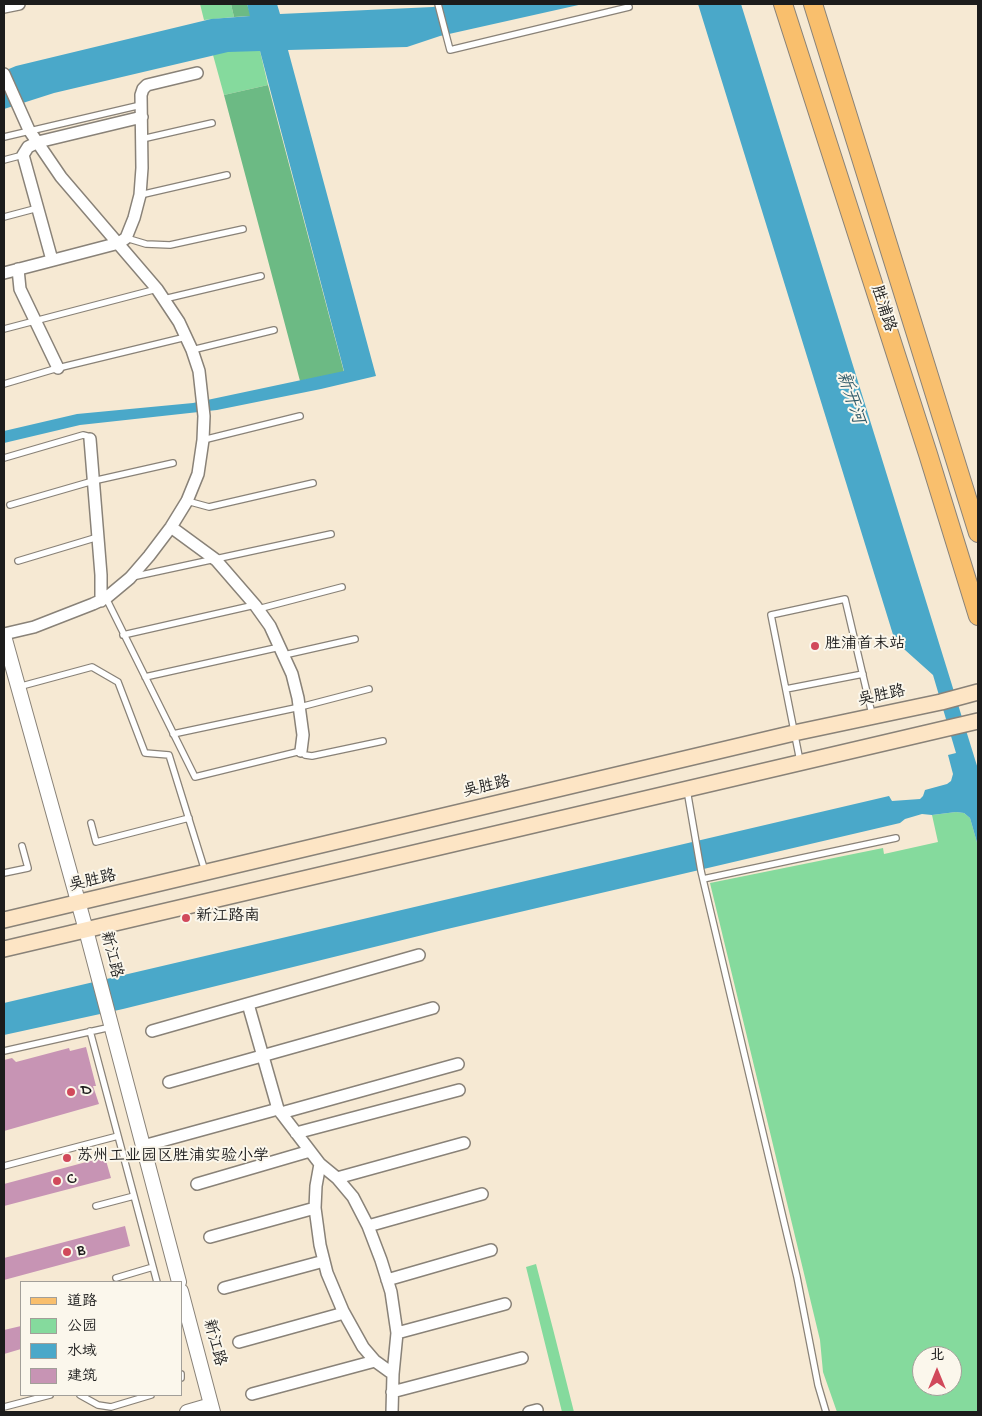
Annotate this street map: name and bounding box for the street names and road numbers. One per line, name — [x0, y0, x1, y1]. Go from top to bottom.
street label: 胜浦路 — [865, 283, 899, 335]
street label: 吴胜路 — [857, 683, 907, 711]
street label: 吴胜路 — [461, 773, 513, 803]
street label: 吴胜路 — [67, 867, 119, 897]
street label: 新江路 — [95, 929, 125, 981]
street label: 新江路 — [198, 1317, 228, 1369]

